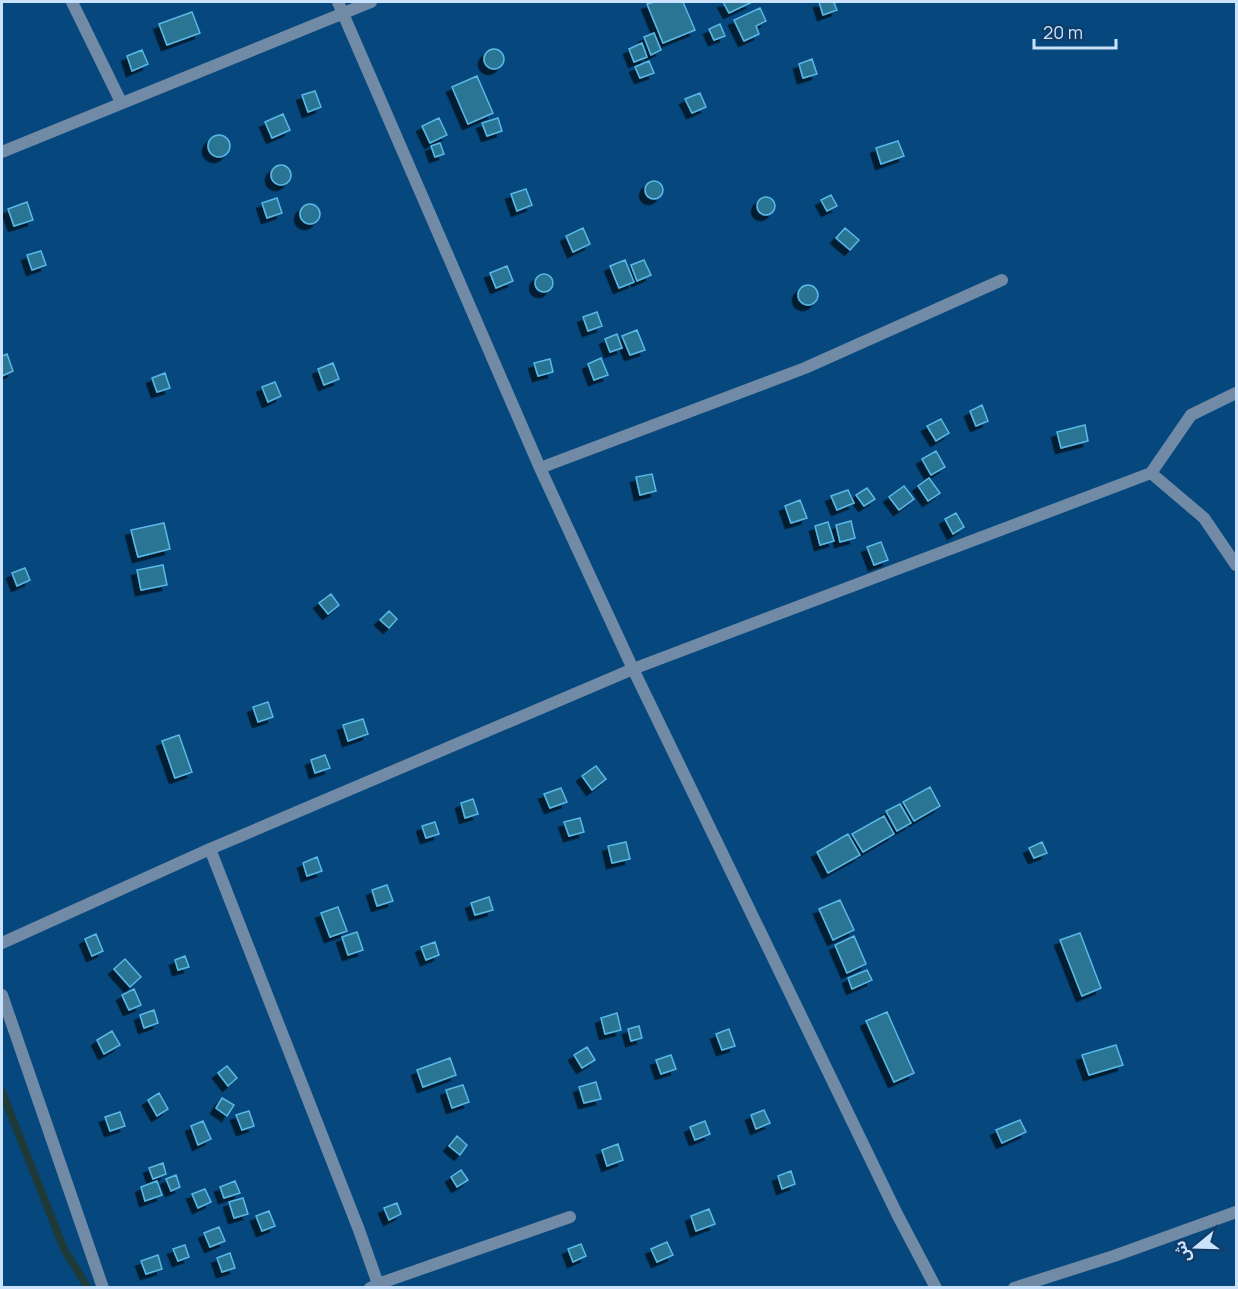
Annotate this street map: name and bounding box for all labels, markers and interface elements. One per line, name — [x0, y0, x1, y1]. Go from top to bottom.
scale bar — [1034, 12, 1116, 50]
text: 20 m — [1043, 20, 1083, 44]
north arrow — [1166, 1217, 1226, 1277]
text: ش — [1168, 1238, 1196, 1266]

